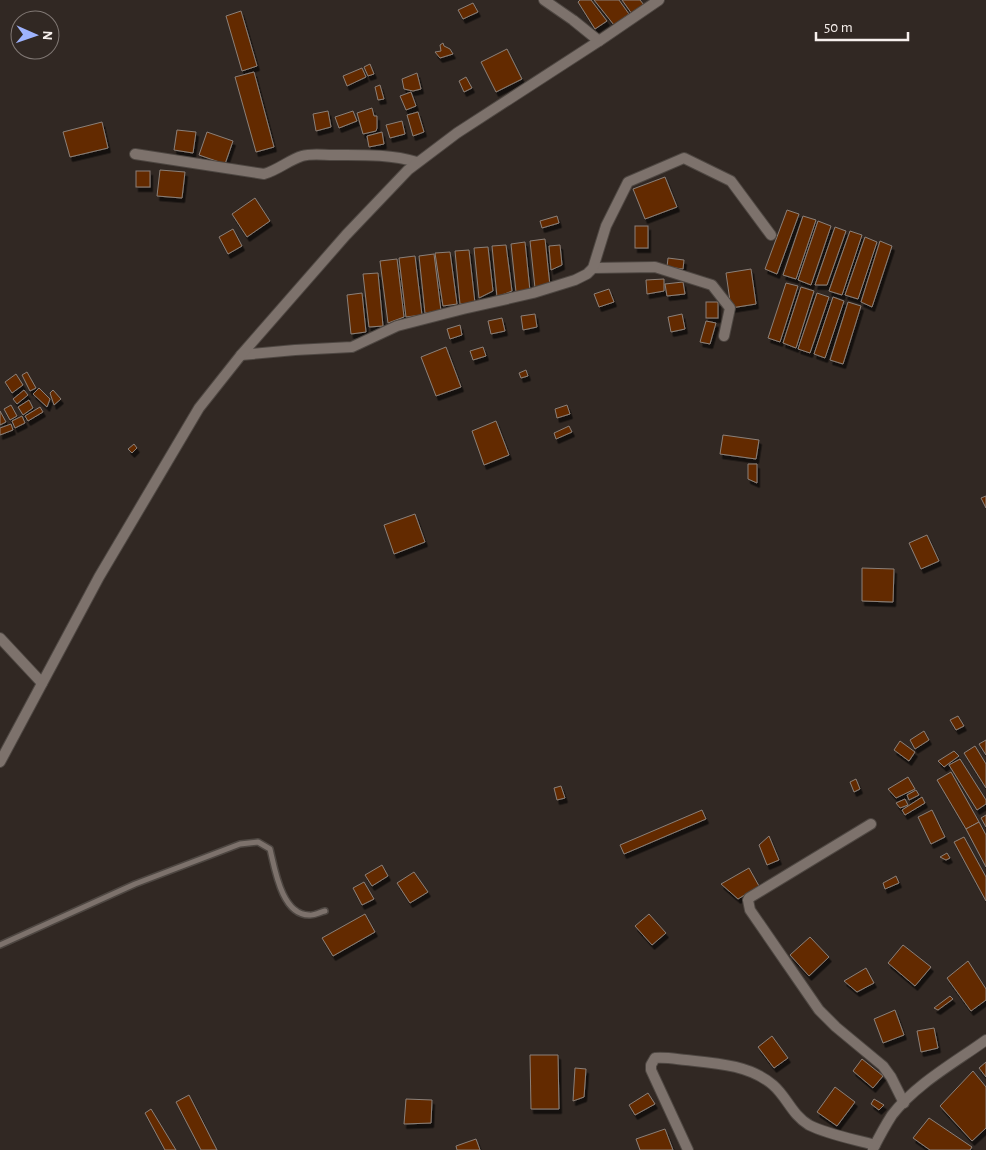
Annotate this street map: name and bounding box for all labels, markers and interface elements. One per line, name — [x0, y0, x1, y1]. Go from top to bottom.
north arrow — [10, 10, 60, 60]
scale bar — [816, 10, 908, 42]
text: 50 m — [824, 20, 853, 35]
text: N — [40, 30, 54, 41]

